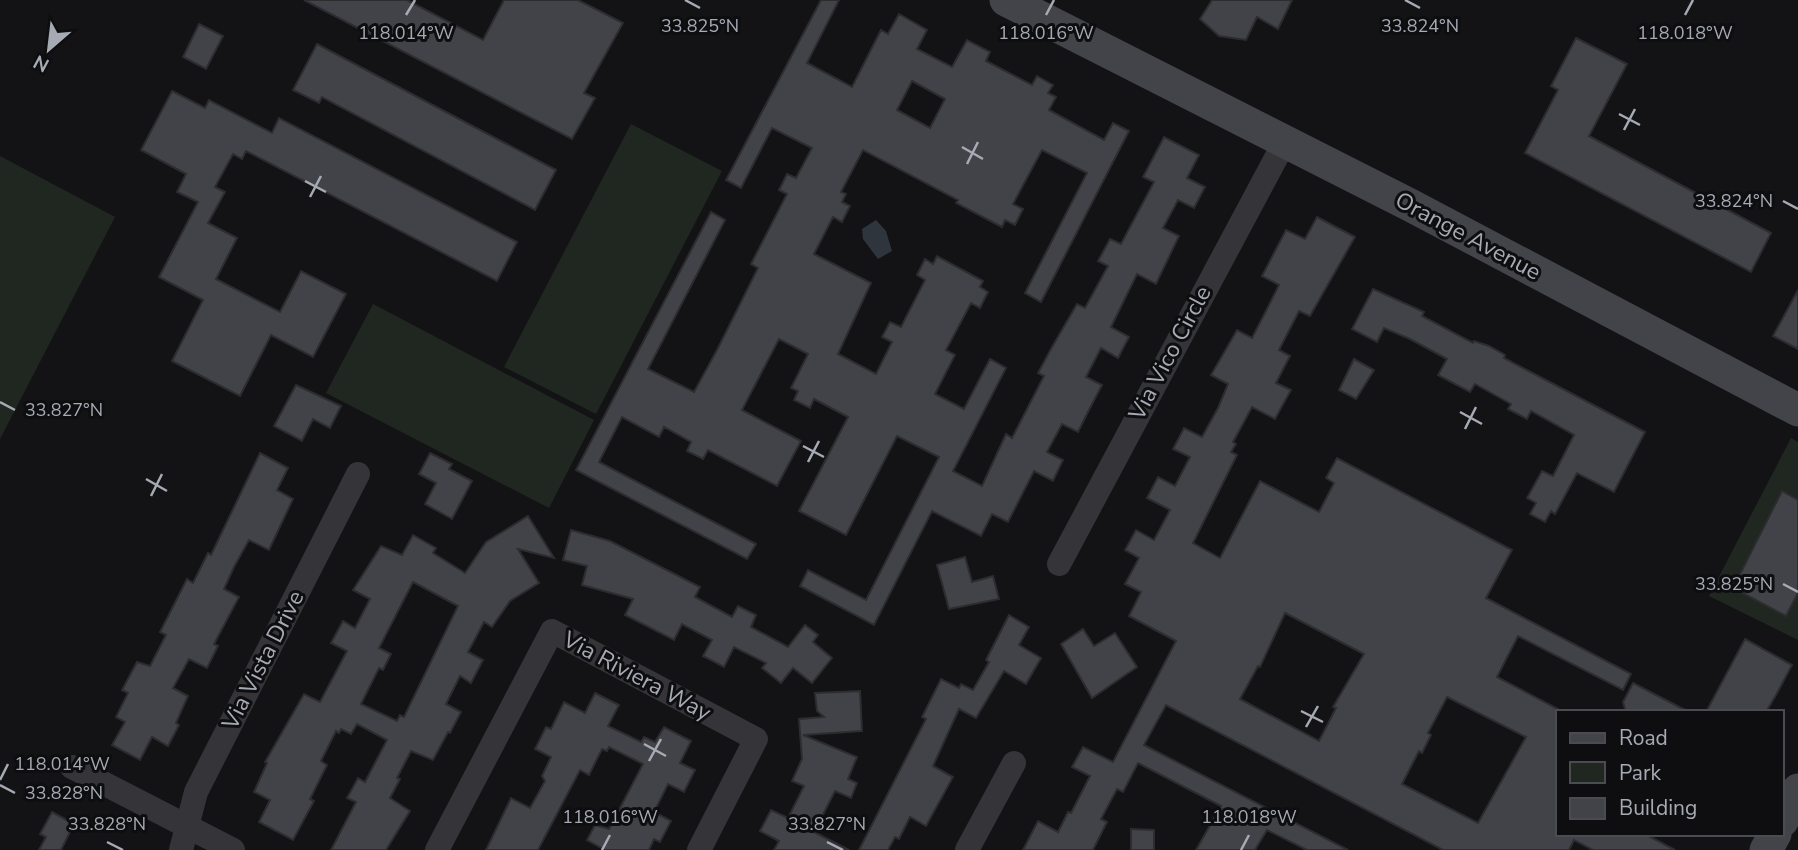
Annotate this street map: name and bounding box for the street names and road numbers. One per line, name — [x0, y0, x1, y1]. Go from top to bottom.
street label: Orange Avenue — [1390, 185, 1546, 287]
street label: Via Vico Circle — [1121, 280, 1218, 427]
street label: Via Vista Drive — [214, 585, 311, 736]
street label: Via Riviera Way — [557, 623, 717, 728]

